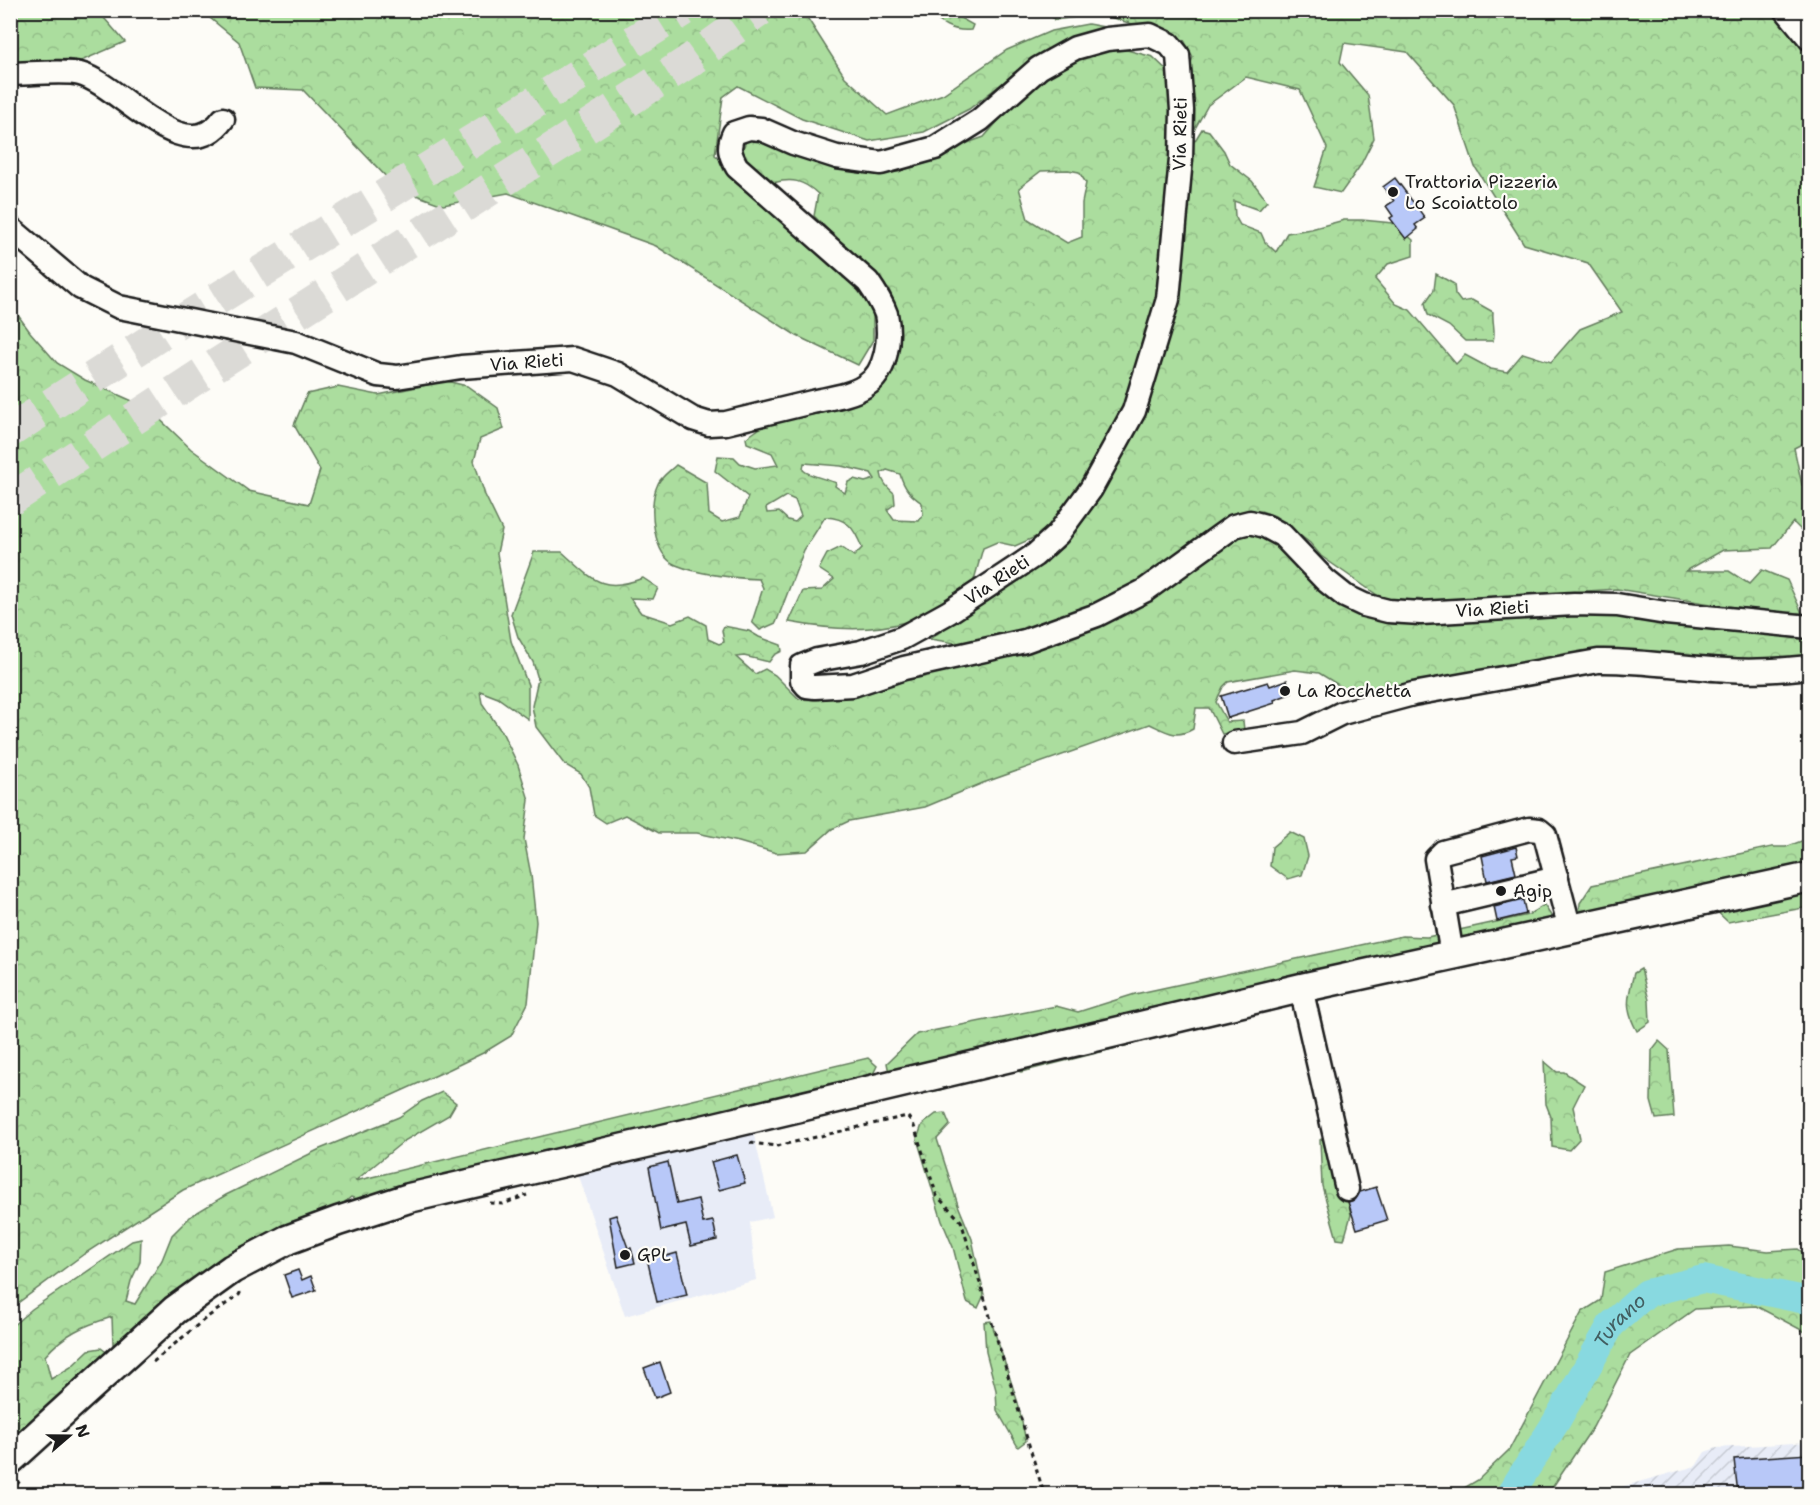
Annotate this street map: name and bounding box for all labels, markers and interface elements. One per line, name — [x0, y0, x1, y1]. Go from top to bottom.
street label: Via Rieti — [1167, 97, 1193, 171]
place label: Trattoria Pizzeria Lo Scoiattolo — [1405, 170, 1558, 215]
marker: Trattoria Pizzeria Lo Scoiattolo — [1386, 185, 1400, 199]
street label: Via Rieti — [489, 348, 565, 377]
street label: Via Rieti — [960, 549, 1034, 611]
street label: Via Rieti — [1455, 595, 1530, 623]
place label: La Rocchetta — [1297, 679, 1411, 703]
marker: La Rocchetta — [1278, 684, 1292, 698]
place label: Agip — [1513, 879, 1552, 903]
marker: Agip — [1494, 884, 1508, 898]
place label: GPL — [637, 1243, 671, 1267]
marker: GPL — [618, 1248, 632, 1262]
water label: Turano — [1588, 1287, 1651, 1352]
north arrow — [39, 1406, 99, 1466]
text: N — [71, 1421, 95, 1441]

